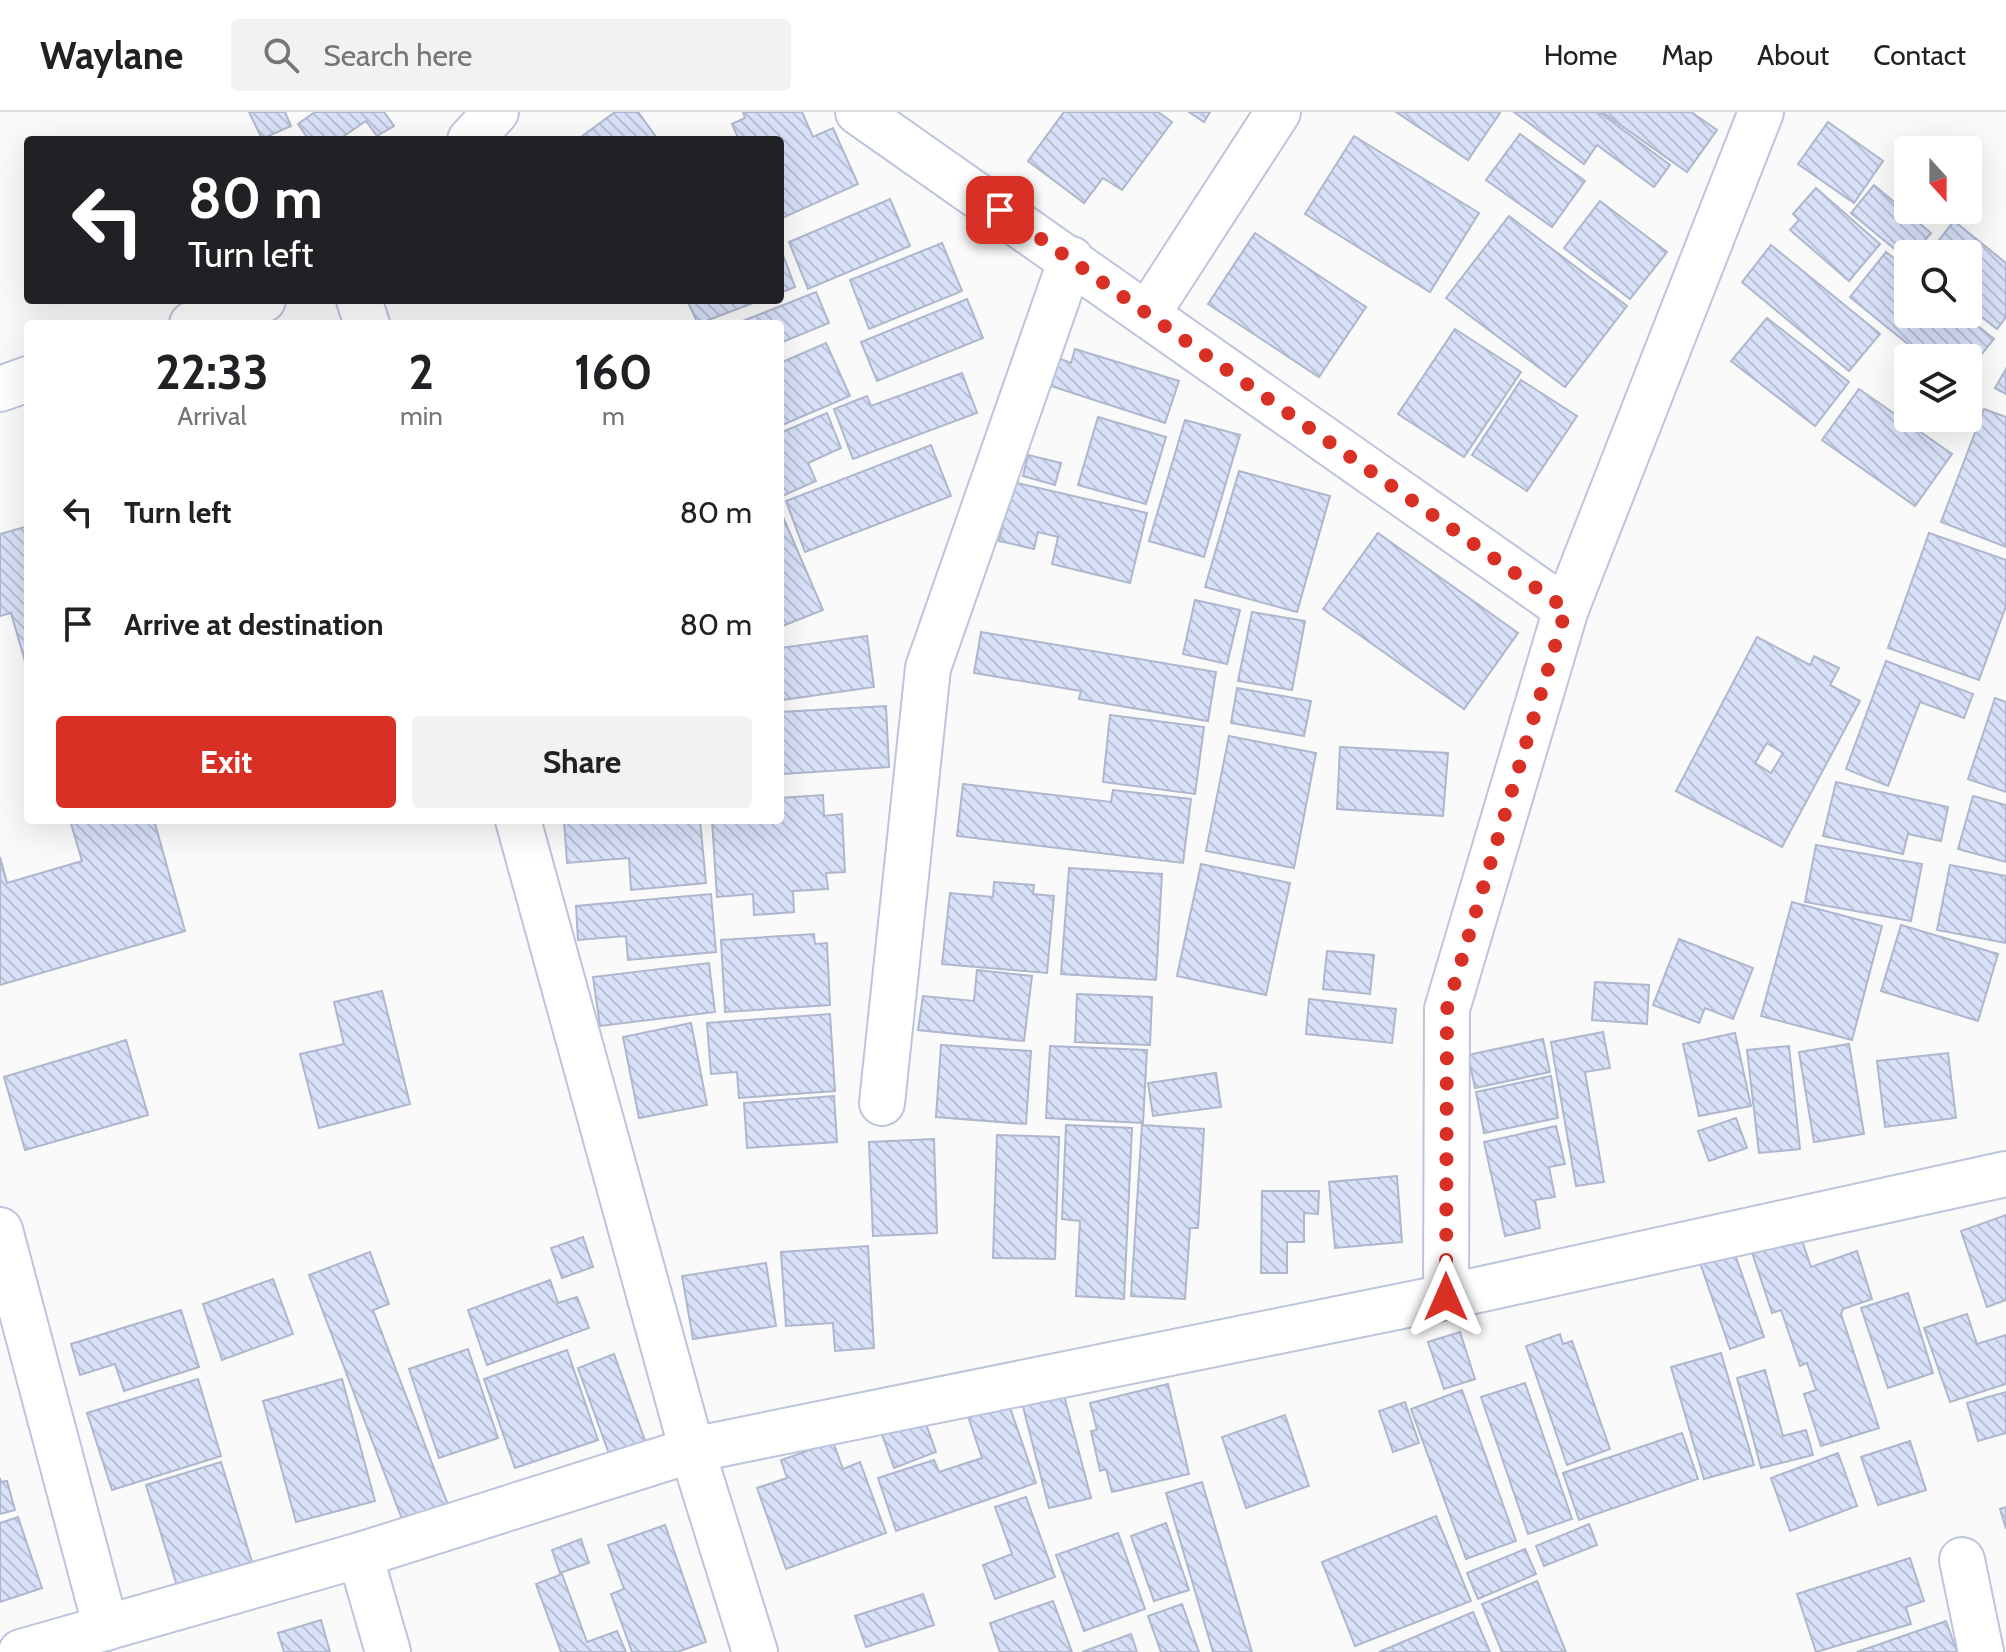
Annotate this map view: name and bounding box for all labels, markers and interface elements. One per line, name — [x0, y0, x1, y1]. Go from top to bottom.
search box — [231, 19, 791, 91]
text: Waylane — [40, 32, 183, 79]
icon: search — [259, 33, 303, 77]
text: Search here — [323, 37, 472, 74]
text: Home — [1544, 38, 1617, 72]
text: Map — [1661, 38, 1713, 72]
text: About — [1757, 38, 1829, 72]
text: Contact — [1873, 38, 1966, 72]
north arrow — [1894, 136, 1982, 224]
map controls — [1894, 136, 1982, 432]
text: 80 m — [188, 164, 323, 232]
icon: left — [56, 168, 160, 272]
pin — [966, 176, 1034, 244]
icon: arrive — [978, 188, 1022, 232]
text: Turn left — [188, 232, 313, 276]
button: search — [1894, 240, 1982, 328]
text: 22:33 — [155, 343, 269, 401]
text: 2 — [409, 343, 434, 401]
text: 160 — [574, 343, 653, 401]
button: layers — [1894, 344, 1982, 432]
text: Arrival — [177, 400, 247, 432]
text: min — [400, 400, 443, 432]
text: m — [602, 400, 625, 432]
icon: left — [56, 490, 100, 534]
text: Turn left — [124, 494, 232, 531]
text: 80 m — [680, 494, 752, 531]
icon: arrive — [56, 602, 100, 646]
text: Arrive at destination — [124, 606, 384, 643]
text: 80 m — [680, 606, 752, 643]
button: Exit — [56, 716, 396, 808]
button: Share — [412, 716, 752, 808]
position arrow — [1404, 1255, 1488, 1339]

